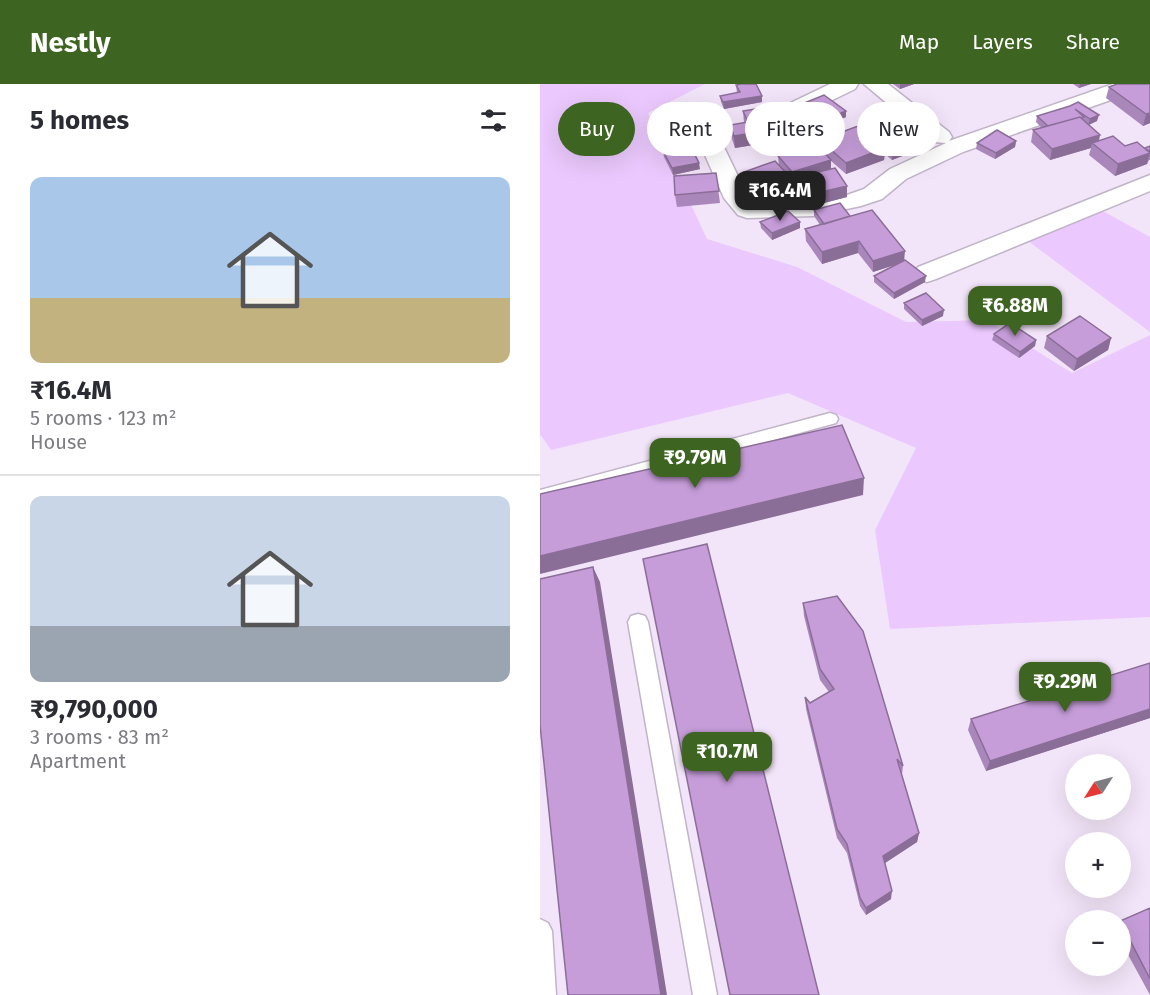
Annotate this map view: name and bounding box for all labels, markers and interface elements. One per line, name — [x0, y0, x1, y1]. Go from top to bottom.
text: Nestly — [30, 26, 111, 59]
text: Map — [899, 29, 939, 55]
text: Layers — [972, 29, 1033, 55]
text: Share — [1066, 29, 1120, 55]
chip: Buy — [558, 102, 635, 156]
chip: Rent — [647, 102, 733, 156]
chip: Filters — [745, 102, 845, 156]
chip: New — [857, 102, 940, 156]
icon: filters — [477, 104, 510, 137]
text: 5 homes — [30, 105, 129, 136]
pin: ₹16.4M — [731, 171, 829, 222]
text: ₹16.4M — [749, 178, 811, 202]
icon: home — [216, 216, 324, 324]
pin: ₹6.88M — [966, 286, 1064, 337]
text: ₹6.88M — [982, 293, 1048, 317]
text: ₹16.4M — [30, 375, 112, 406]
text: 5 rooms · 123 m² — [30, 406, 176, 430]
text: House — [30, 430, 87, 454]
pin: ₹9.79M — [646, 438, 744, 489]
text: ₹9.79M — [664, 445, 726, 469]
icon: home — [216, 535, 324, 643]
pin: ₹9.29M — [1016, 662, 1114, 713]
text: ₹9.29M — [1033, 669, 1097, 693]
text: ₹9,790,000 — [30, 694, 158, 725]
text: 3 rooms · 83 m² — [30, 725, 169, 749]
pin: ₹10.7M — [678, 732, 776, 783]
text: ₹10.7M — [696, 739, 758, 763]
text: Apartment — [30, 749, 126, 773]
north arrow — [1065, 754, 1131, 820]
map controls — [1065, 754, 1131, 976]
button: + — [1065, 832, 1131, 898]
button: − — [1065, 910, 1131, 976]

